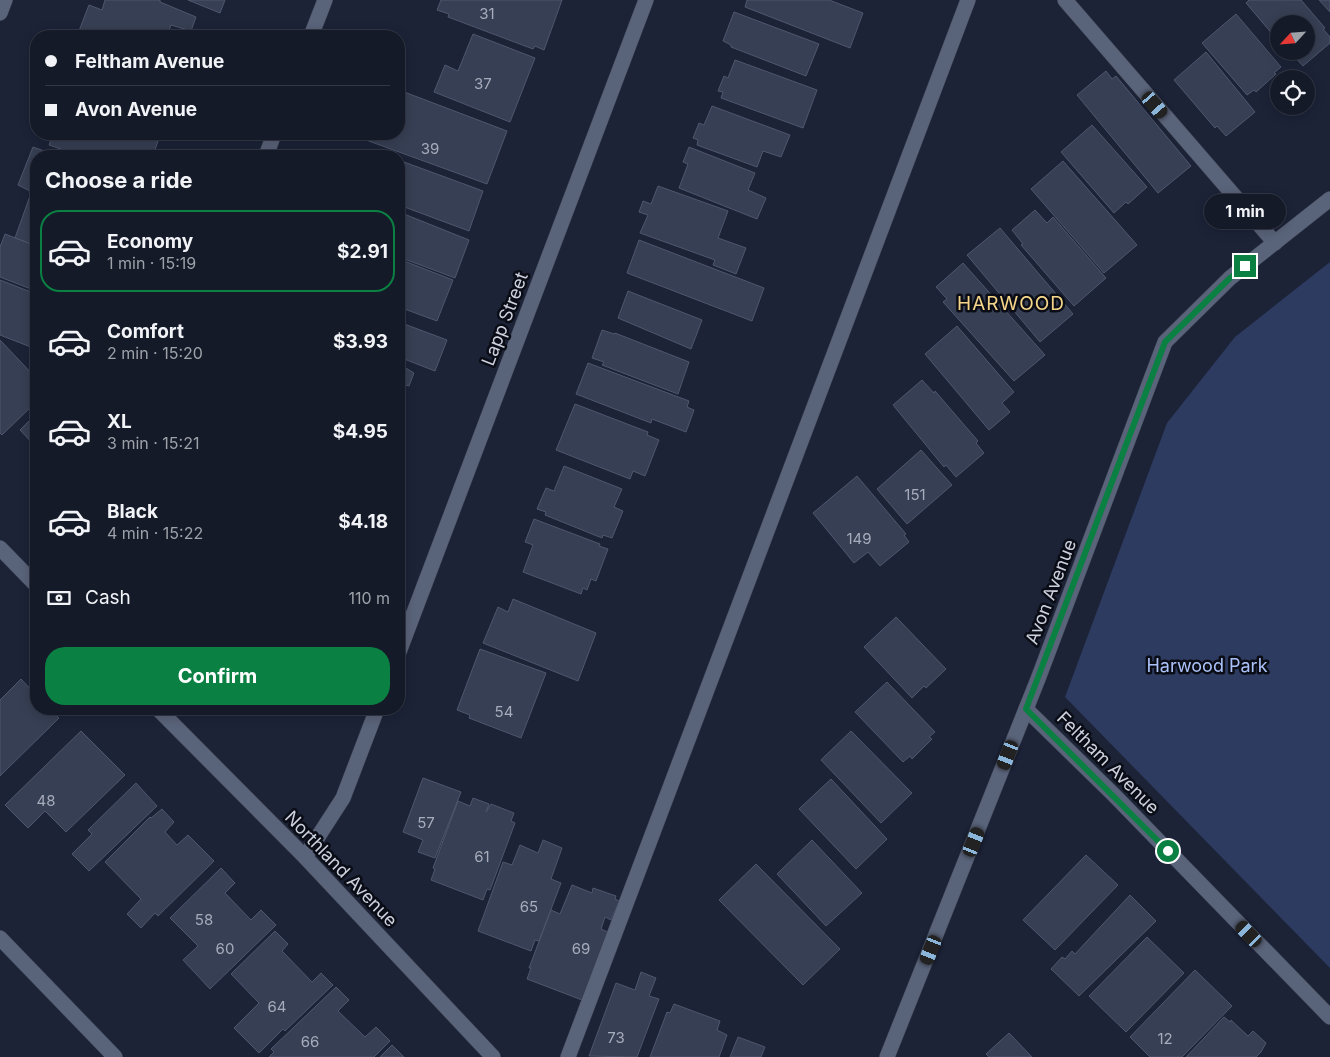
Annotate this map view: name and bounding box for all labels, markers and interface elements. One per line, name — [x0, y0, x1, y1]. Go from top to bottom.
house number: 31 — [479, 4, 495, 23]
north arrow — [1270, 15, 1315, 60]
map controls — [1270, 15, 1315, 115]
text: Feltham Avenue — [75, 50, 224, 73]
button: locate — [1270, 70, 1315, 115]
house number: 37 — [474, 74, 492, 93]
car — [1139, 89, 1170, 121]
text: Avon Avenue — [75, 98, 197, 121]
house number: 39 — [421, 139, 439, 158]
text: Choose a ride — [45, 167, 193, 193]
callout: 1 min — [1204, 194, 1286, 228]
text: 1 min — [1225, 201, 1265, 221]
icon: car — [47, 229, 92, 274]
text: Economy — [107, 230, 193, 253]
text: $2.91 — [337, 240, 388, 263]
text: 1 min · 15:19 — [107, 253, 196, 273]
route end — [1234, 255, 1256, 277]
street label: Lapp Street — [477, 269, 532, 368]
district label: HARWOOD — [957, 292, 1065, 315]
icon: car — [47, 319, 92, 364]
text: Comfort — [107, 320, 184, 343]
text: $3.93 — [333, 330, 388, 353]
text: 2 min · 15:20 — [107, 343, 203, 363]
icon: car — [47, 409, 92, 454]
text: XL — [107, 410, 132, 433]
text: $4.95 — [333, 420, 388, 443]
text: 3 min · 15:21 — [107, 433, 199, 453]
house number: 151 — [904, 485, 926, 504]
icon: car — [47, 499, 92, 544]
text: Black — [107, 500, 158, 523]
text: $4.18 — [338, 510, 388, 533]
text: 4 min · 15:22 — [107, 523, 203, 543]
house number: 149 — [846, 529, 872, 548]
street label: Avon Avenue — [1021, 536, 1080, 647]
icon: cash — [45, 584, 73, 612]
text: Cash — [85, 586, 131, 609]
text: 110 m — [348, 588, 390, 608]
button: Confirm — [45, 647, 390, 705]
park label: Harwood Park — [1146, 655, 1268, 676]
house number: 54 — [495, 702, 513, 721]
street label: Feltham Avenue — [1053, 707, 1164, 818]
car — [995, 738, 1020, 772]
house number: 48 — [37, 791, 55, 810]
street label: Northland Avenue — [281, 807, 402, 931]
house number: 57 — [417, 813, 435, 832]
car — [961, 825, 986, 859]
route start — [1157, 840, 1179, 862]
house number: 61 — [474, 847, 490, 866]
house number: 65 — [520, 897, 538, 916]
house number: 58 — [195, 910, 213, 929]
car — [1233, 918, 1264, 950]
car — [918, 933, 943, 967]
house number: 60 — [216, 939, 234, 958]
house number: 69 — [572, 939, 590, 958]
house number: 64 — [268, 997, 287, 1016]
house number: 73 — [607, 1028, 625, 1047]
house number: 12 — [1157, 1029, 1173, 1048]
house number: 66 — [301, 1032, 319, 1051]

